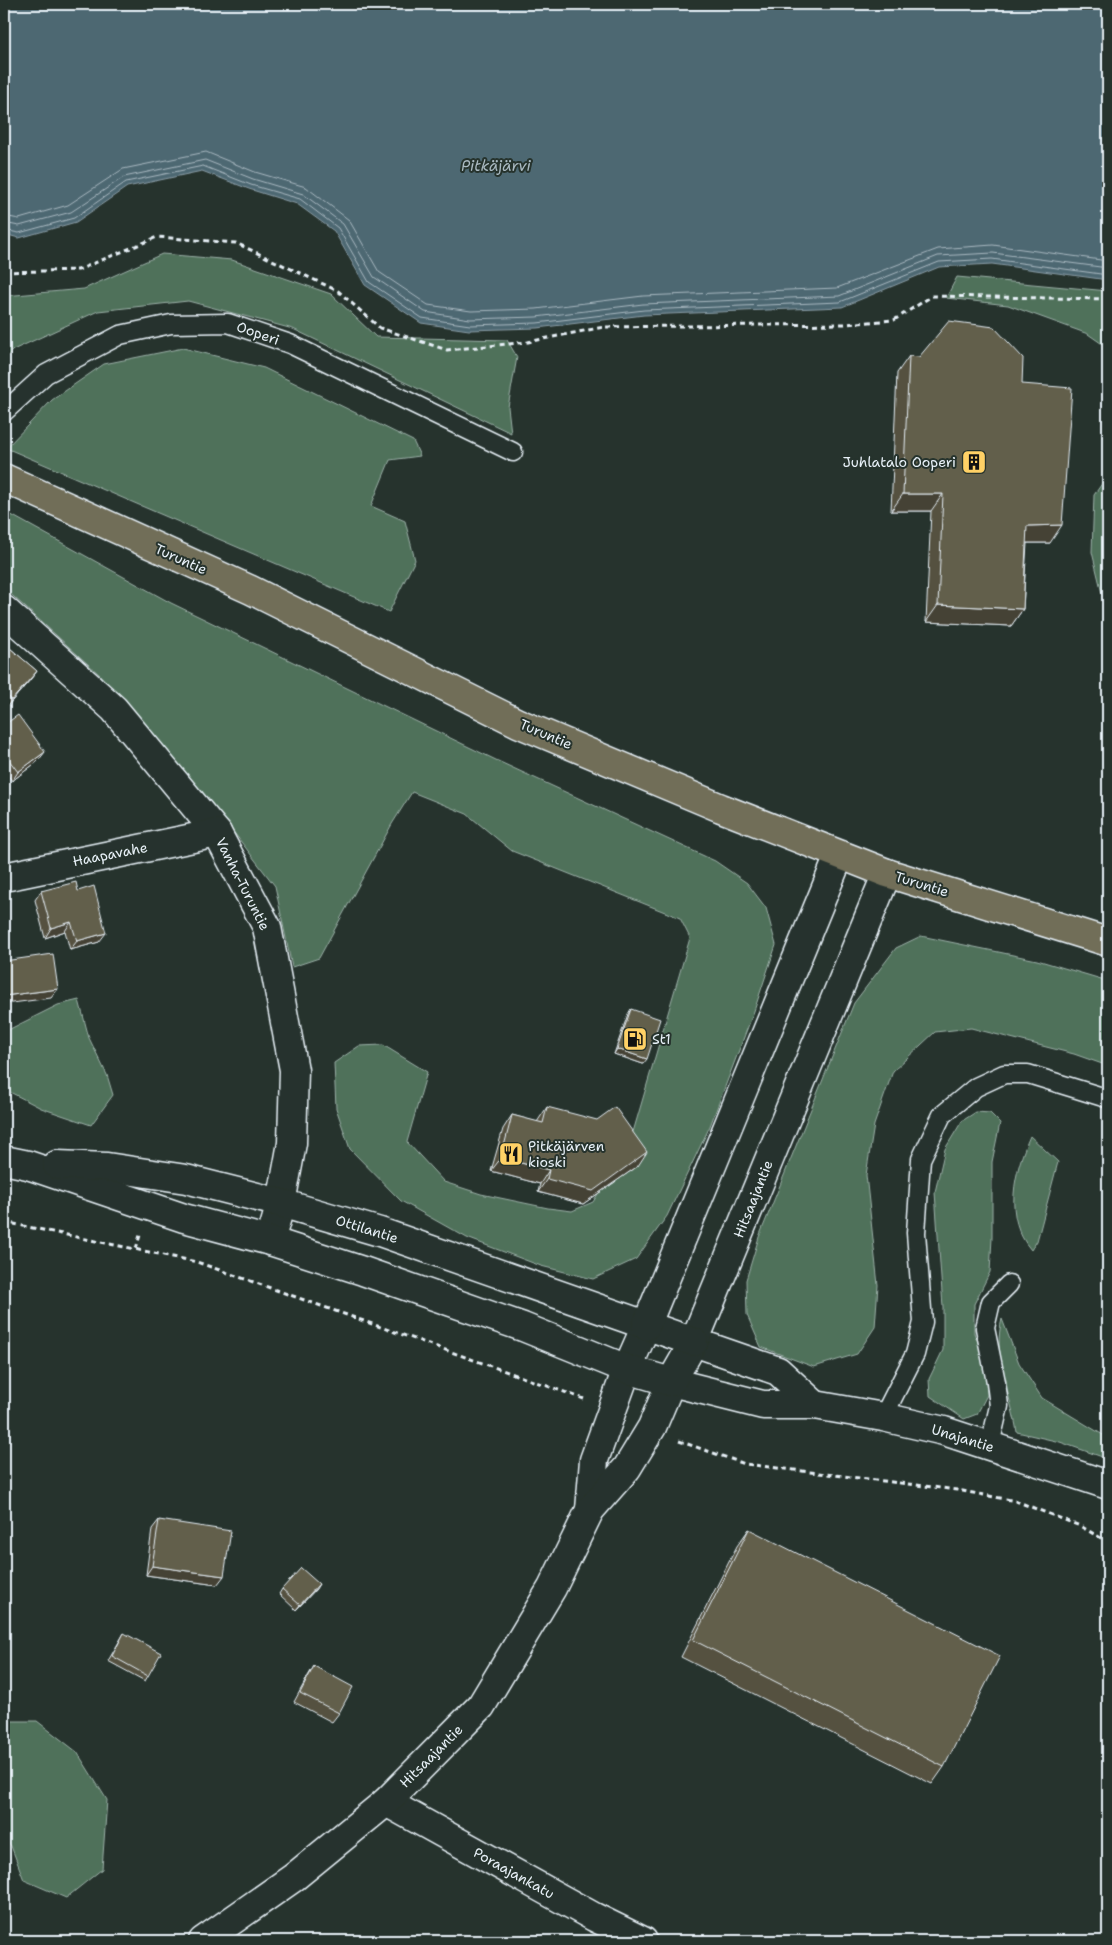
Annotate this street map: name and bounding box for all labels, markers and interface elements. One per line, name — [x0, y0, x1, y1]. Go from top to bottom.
water label: Pitkäjärvi — [461, 156, 531, 176]
street label: Ooperi — [234, 317, 282, 349]
building icon: Juhlatalo Ooperi — [961, 449, 987, 475]
place label: Juhlatalo Ooperi — [843, 453, 956, 471]
street label: Turuntie — [152, 540, 210, 578]
street label: Turuntie — [517, 715, 575, 753]
street label: Vanha-Turuntie — [212, 835, 274, 934]
street label: Haapavahe — [71, 838, 149, 870]
street label: Turuntie — [893, 867, 951, 901]
fuel station icon: St1 — [622, 1026, 648, 1052]
place label: St1 — [652, 1030, 671, 1048]
place label: Pitkäjärven kioski — [528, 1137, 605, 1171]
restaurant icon: Pitkäjärven kioski — [498, 1141, 524, 1167]
street label: Hitsaajantie — [729, 1157, 777, 1241]
street label: Ottilantie — [334, 1211, 401, 1247]
street label: Unajantie — [929, 1420, 997, 1456]
street label: Hitsaajantie — [396, 1721, 466, 1791]
street label: Poraajankatu — [470, 1843, 558, 1903]

